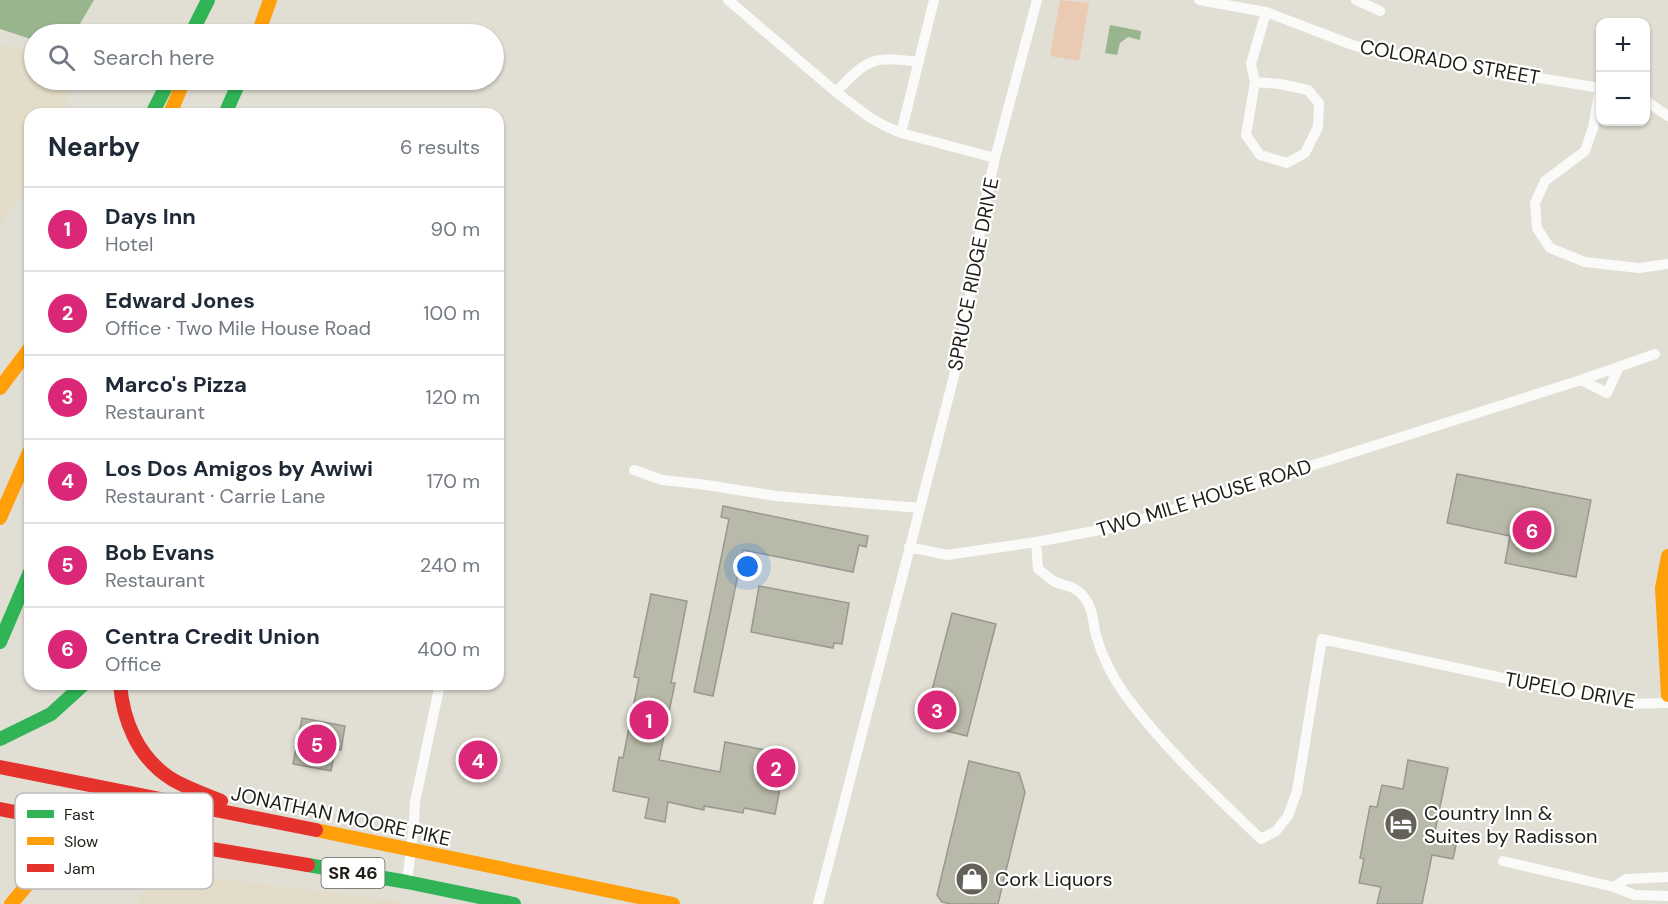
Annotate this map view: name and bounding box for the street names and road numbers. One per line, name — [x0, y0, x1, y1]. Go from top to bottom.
street label: COLORADO STREET — [1358, 33, 1542, 91]
street label: SPRUCE RIDGE DRIVE — [942, 175, 1004, 373]
street label: TWO MILE HOUSE ROAD — [1093, 453, 1315, 543]
street label: TUPELO DRIVE — [1503, 666, 1637, 714]
street label: JONATHAN MOORE PIKE — [229, 780, 453, 852]
road number: SR 46 — [322, 858, 385, 888]

